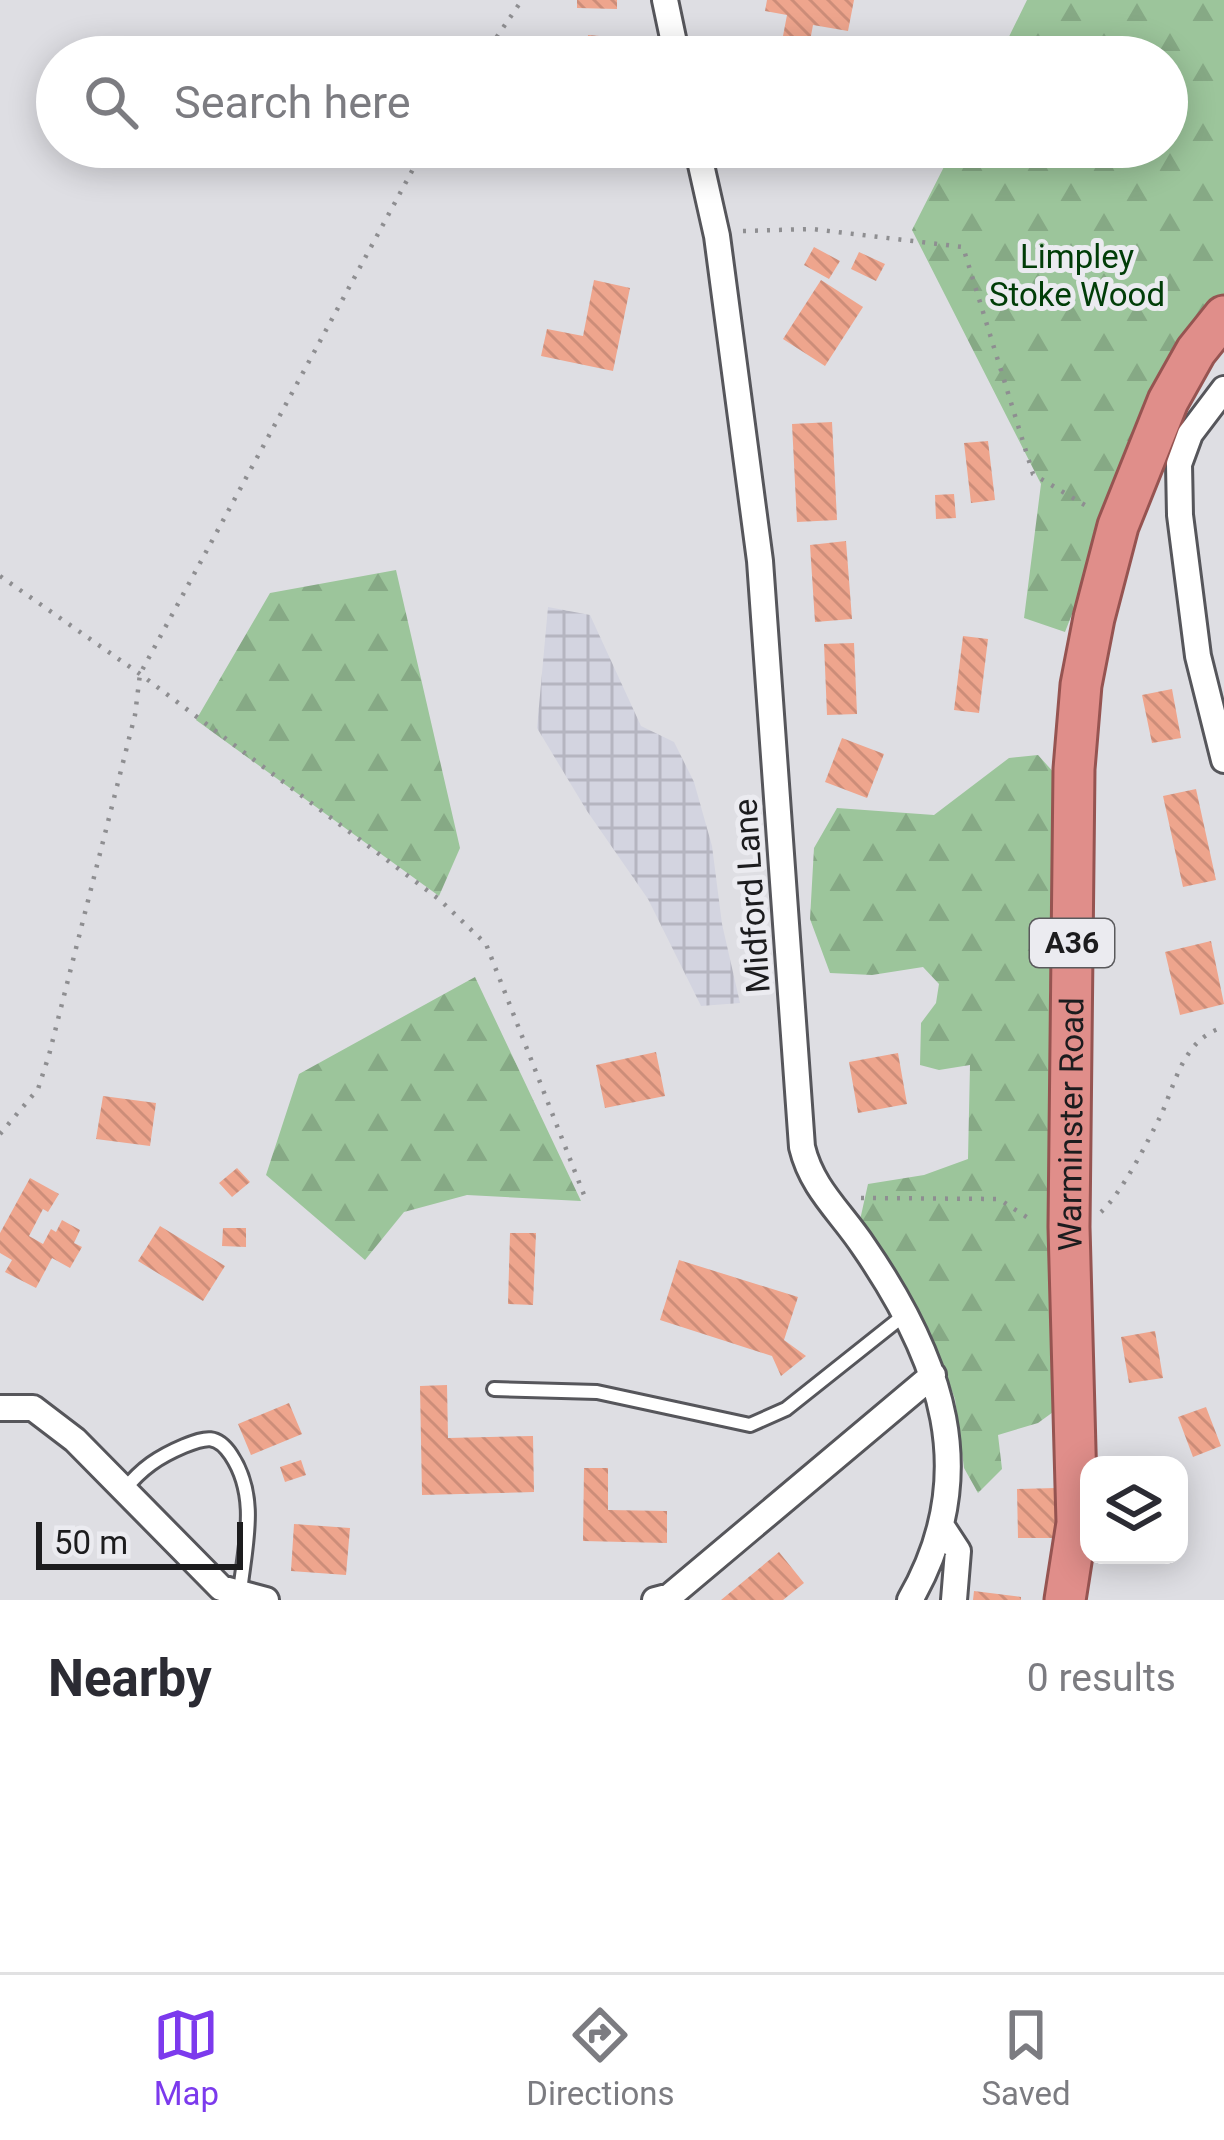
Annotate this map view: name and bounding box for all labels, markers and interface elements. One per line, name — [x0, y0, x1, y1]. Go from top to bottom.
search box — [36, 36, 1188, 168]
icon: search — [78, 69, 144, 135]
text: Search here — [174, 76, 411, 129]
park label: Limpley Stoke Wood — [989, 237, 1165, 314]
street label: Midford Lane — [725, 797, 778, 995]
road number: A36 — [1030, 919, 1114, 967]
street label: Warminster Road — [1050, 997, 1092, 1251]
map controls — [1080, 1456, 1188, 1564]
button: layers — [1080, 1456, 1188, 1564]
scale bar — [36, 1516, 243, 1569]
text: 50 m — [54, 1523, 128, 1562]
text: Nearby — [48, 1649, 212, 1708]
text: 0 results — [1027, 1655, 1176, 1701]
tab: Map — [153, 2002, 219, 2113]
tab: Directions — [526, 2002, 675, 2113]
tab: Saved — [981, 2002, 1071, 2113]

